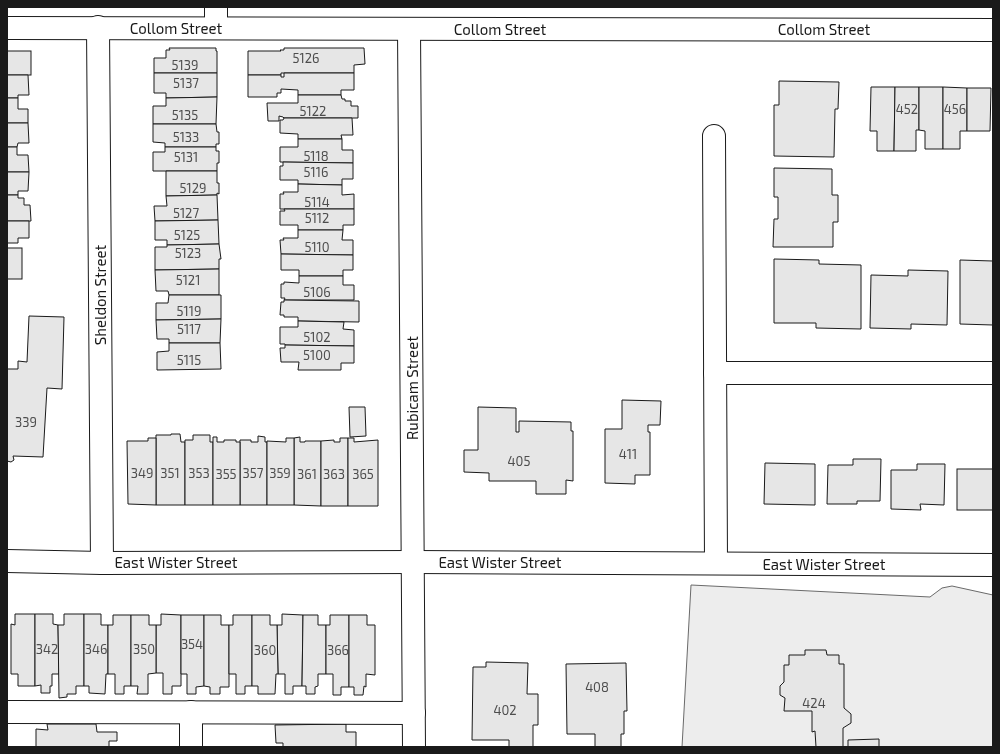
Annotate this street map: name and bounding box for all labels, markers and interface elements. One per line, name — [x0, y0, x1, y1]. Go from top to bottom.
street label: Collom Street — [130, 19, 223, 37]
street label: Collom Street — [454, 20, 547, 38]
street label: Collom Street — [778, 20, 871, 38]
house number: 5126 — [293, 50, 319, 66]
house number: 5139 — [172, 57, 198, 73]
house number: 5137 — [173, 75, 199, 91]
house number: 452 — [896, 101, 918, 117]
house number: 456 — [944, 101, 966, 117]
house number: 5122 — [300, 103, 326, 119]
house number: 5135 — [172, 107, 198, 123]
house number: 5133 — [173, 129, 199, 145]
house number: 5118 — [303, 148, 329, 164]
house number: 5131 — [174, 149, 198, 165]
house number: 5116 — [304, 164, 328, 180]
house number: 5129 — [180, 180, 206, 196]
house number: 5114 — [304, 194, 330, 210]
house number: 5127 — [173, 205, 199, 221]
house number: 5112 — [305, 210, 329, 226]
house number: 5125 — [174, 227, 200, 243]
house number: 5110 — [304, 239, 330, 255]
street label: Sheldon Street — [91, 244, 109, 345]
house number: 5123 — [175, 245, 201, 261]
house number: 5121 — [176, 272, 200, 288]
house number: 5106 — [303, 284, 331, 300]
house number: 5119 — [177, 303, 201, 319]
house number: 5117 — [177, 321, 201, 337]
house number: 5102 — [303, 329, 331, 345]
street label: Rubicam Street — [403, 336, 421, 440]
house number: 5100 — [303, 347, 331, 363]
house number: 5115 — [177, 352, 201, 368]
house number: 339 — [15, 414, 37, 430]
house number: 411 — [619, 446, 637, 462]
house number: 405 — [508, 453, 530, 469]
house number: 349 — [131, 465, 153, 481]
house number: 351 — [160, 465, 180, 481]
house number: 353 — [188, 465, 210, 481]
house number: 357 — [243, 465, 264, 481]
house number: 359 — [269, 465, 291, 481]
house number: 355 — [215, 466, 237, 482]
house number: 361 — [297, 466, 317, 482]
house number: 363 — [323, 466, 345, 482]
house number: 365 — [352, 466, 374, 482]
street label: East Wister Street — [114, 553, 238, 571]
street label: East Wister Street — [438, 553, 562, 571]
street label: East Wister Street — [762, 555, 886, 573]
house number: 354 — [181, 636, 203, 652]
house number: 342 — [36, 641, 58, 657]
house number: 346 — [85, 641, 107, 657]
house number: 350 — [133, 641, 155, 657]
house number: 360 — [254, 642, 276, 658]
house number: 366 — [327, 642, 349, 658]
house number: 408 — [585, 679, 609, 695]
house number: 424 — [802, 695, 826, 711]
house number: 402 — [493, 702, 517, 718]

